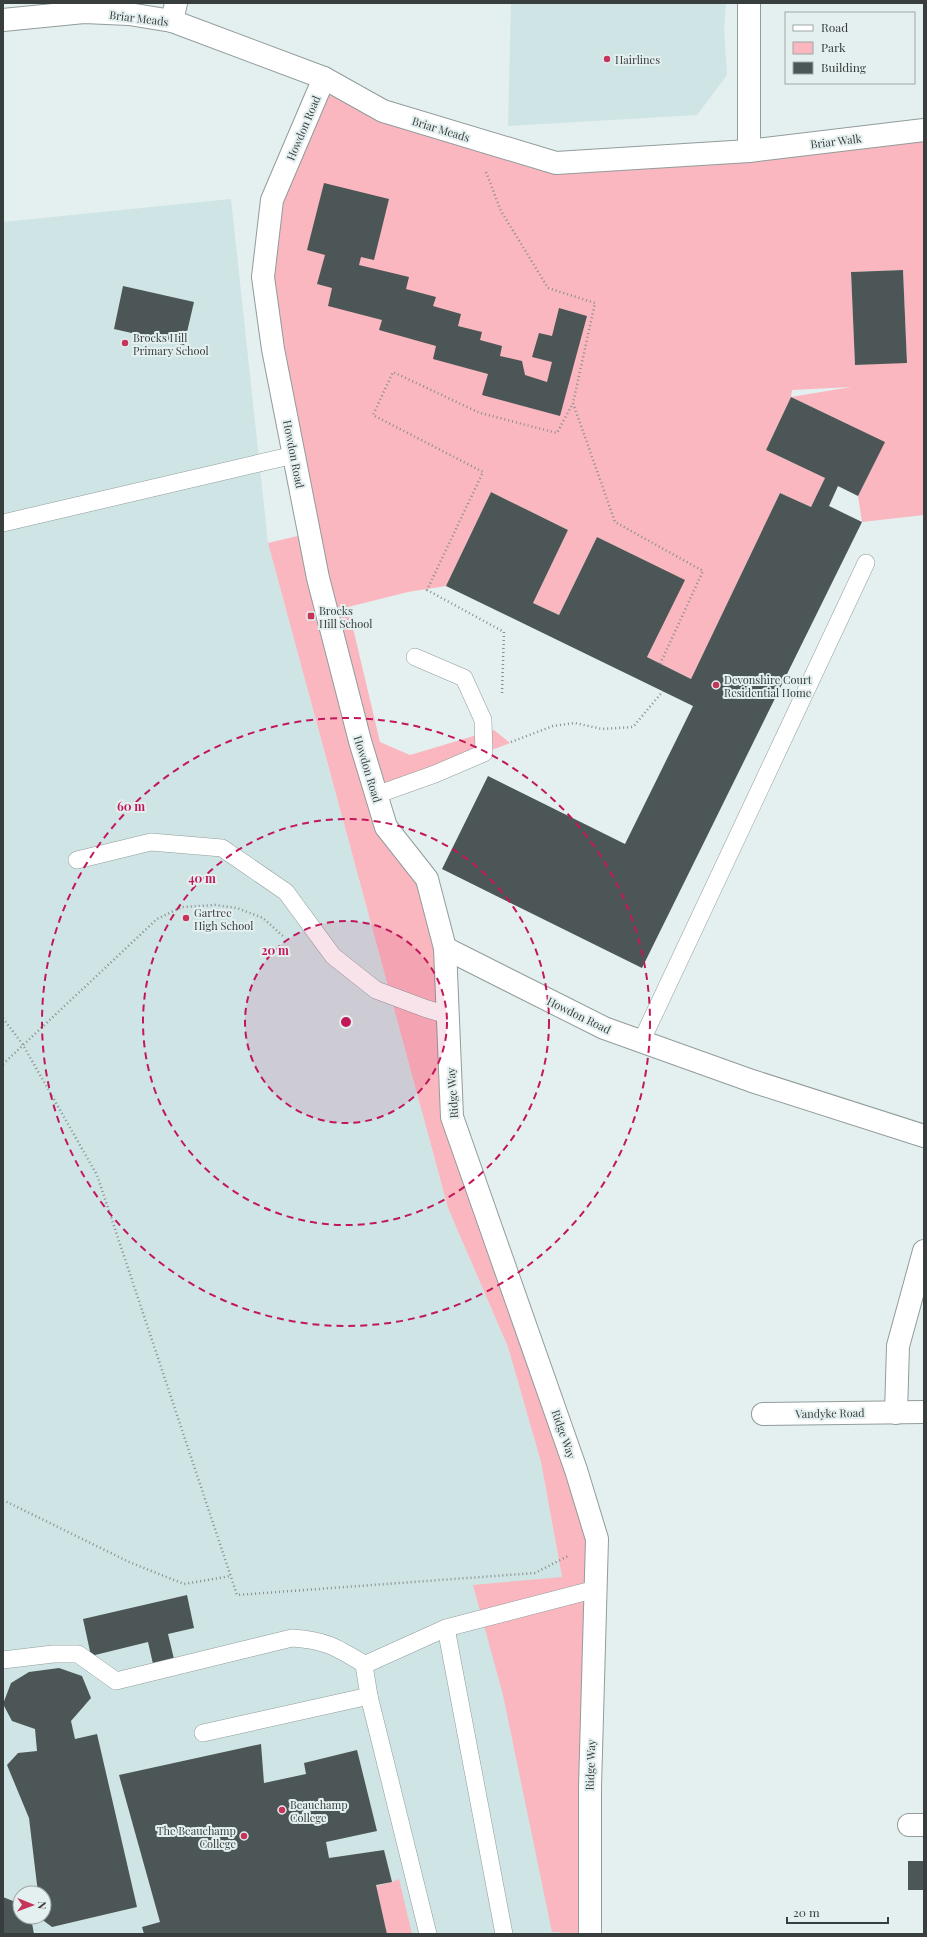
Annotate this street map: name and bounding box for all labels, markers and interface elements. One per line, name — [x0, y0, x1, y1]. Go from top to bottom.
street label: Briar Meads — [109, 7, 170, 29]
legend — [785, 12, 915, 84]
text: Road — [821, 19, 848, 35]
text: Park — [821, 39, 846, 55]
place label: Hairlines — [615, 52, 660, 67]
marker: Hairlines — [602, 54, 612, 64]
text: Building — [821, 59, 867, 75]
street label: Howdon Road — [283, 93, 324, 163]
street label: Briar Meads — [410, 113, 472, 145]
street label: Briar Walk — [810, 130, 862, 152]
place label: Brocks Hill Primary School — [133, 330, 209, 358]
marker: Brocks Hill Primary School — [120, 338, 130, 348]
street label: Howdon Road — [280, 419, 308, 490]
place label: Brocks Hill School — [319, 603, 372, 631]
marker: Brocks Hill School — [306, 611, 316, 621]
place label: Devonshire Court Residential Home — [724, 672, 812, 700]
marker: Devonshire Court Residential Home — [711, 680, 721, 690]
street label: Howdon Road — [351, 734, 385, 805]
text: 60 m — [117, 798, 145, 814]
text: 40 m — [188, 870, 216, 886]
place label: Gartree High School — [194, 905, 253, 933]
marker: Gartree High School — [181, 913, 191, 923]
text: 20 m — [261, 942, 289, 958]
street label: Howdon Road — [545, 993, 614, 1037]
centre of rings — [339, 1015, 353, 1029]
street label: Ridge Way — [443, 1067, 461, 1119]
street label: Vandyke Road — [794, 1405, 865, 1421]
street label: Ridge Way — [549, 1408, 579, 1461]
street label: Ridge Way — [582, 1739, 598, 1791]
place label: Beauchamp College — [290, 1797, 348, 1825]
marker: Beauchamp College — [277, 1805, 287, 1815]
place label: The Beauchamp College — [157, 1823, 236, 1851]
marker: The Beauchamp College — [239, 1831, 249, 1841]
north arrow — [12, 1885, 52, 1925]
scale bar — [787, 1899, 888, 1925]
text: N — [35, 1901, 50, 1909]
text: 20 m — [793, 1904, 820, 1920]

